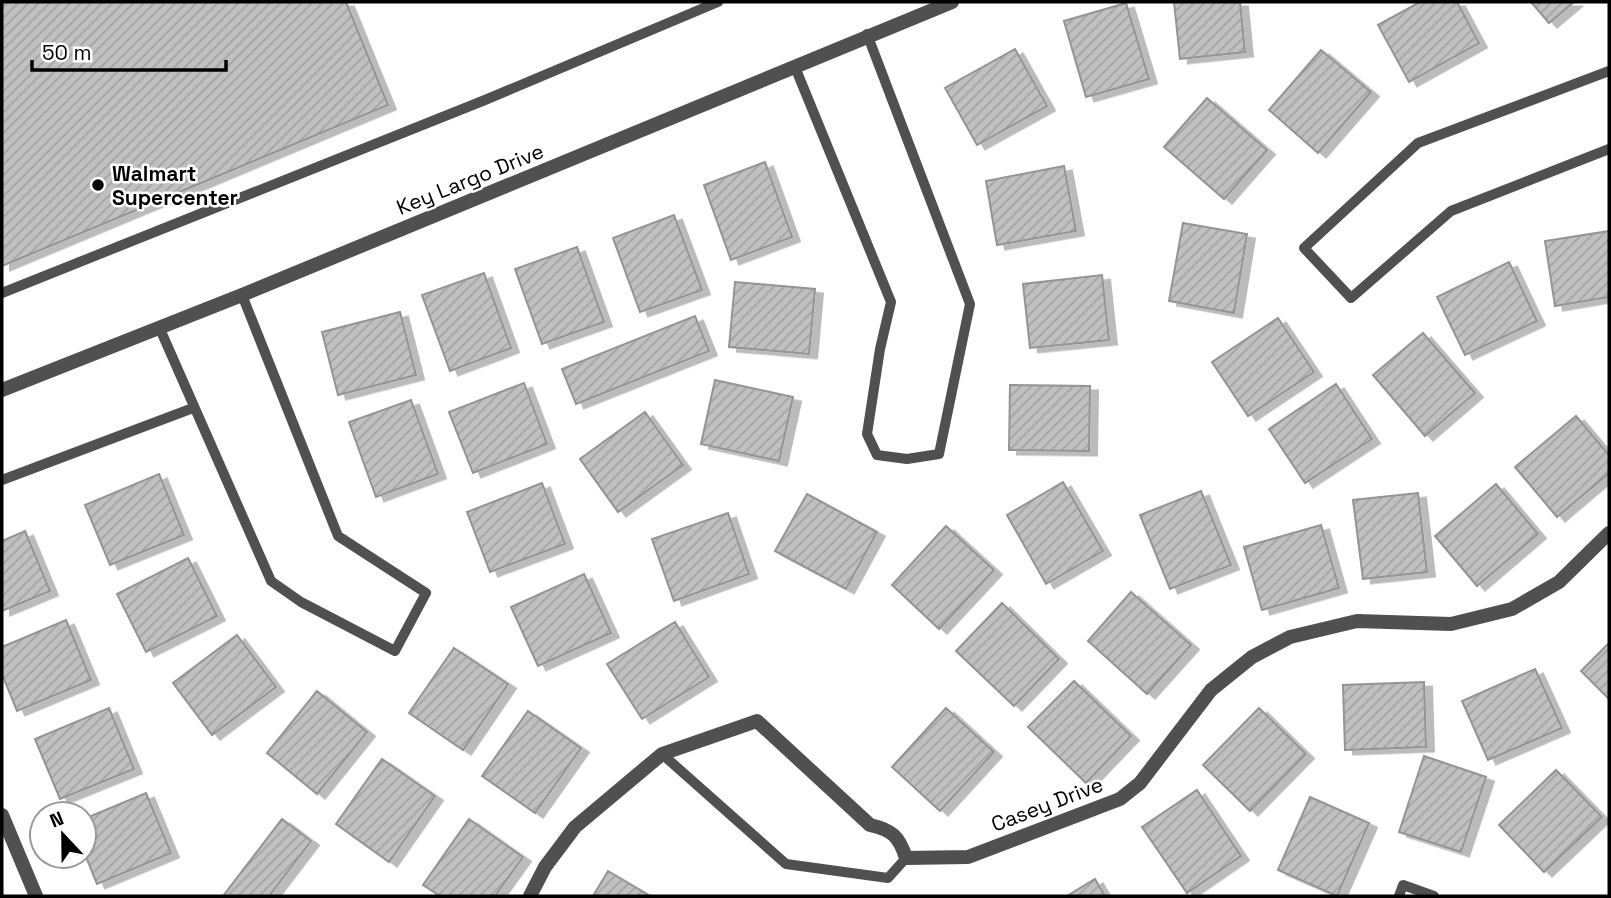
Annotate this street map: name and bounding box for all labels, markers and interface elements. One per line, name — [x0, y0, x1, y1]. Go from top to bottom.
scale bar — [32, 28, 226, 72]
text: 50 m — [42, 39, 92, 66]
street label: Key Largo Drive — [392, 137, 548, 221]
place label: Walmart Supercenter — [112, 160, 238, 211]
marker: Walmart Supercenter — [90, 177, 106, 193]
street label: Casey Drive — [987, 770, 1107, 838]
north arrow — [28, 800, 98, 870]
text: N — [46, 806, 67, 834]

